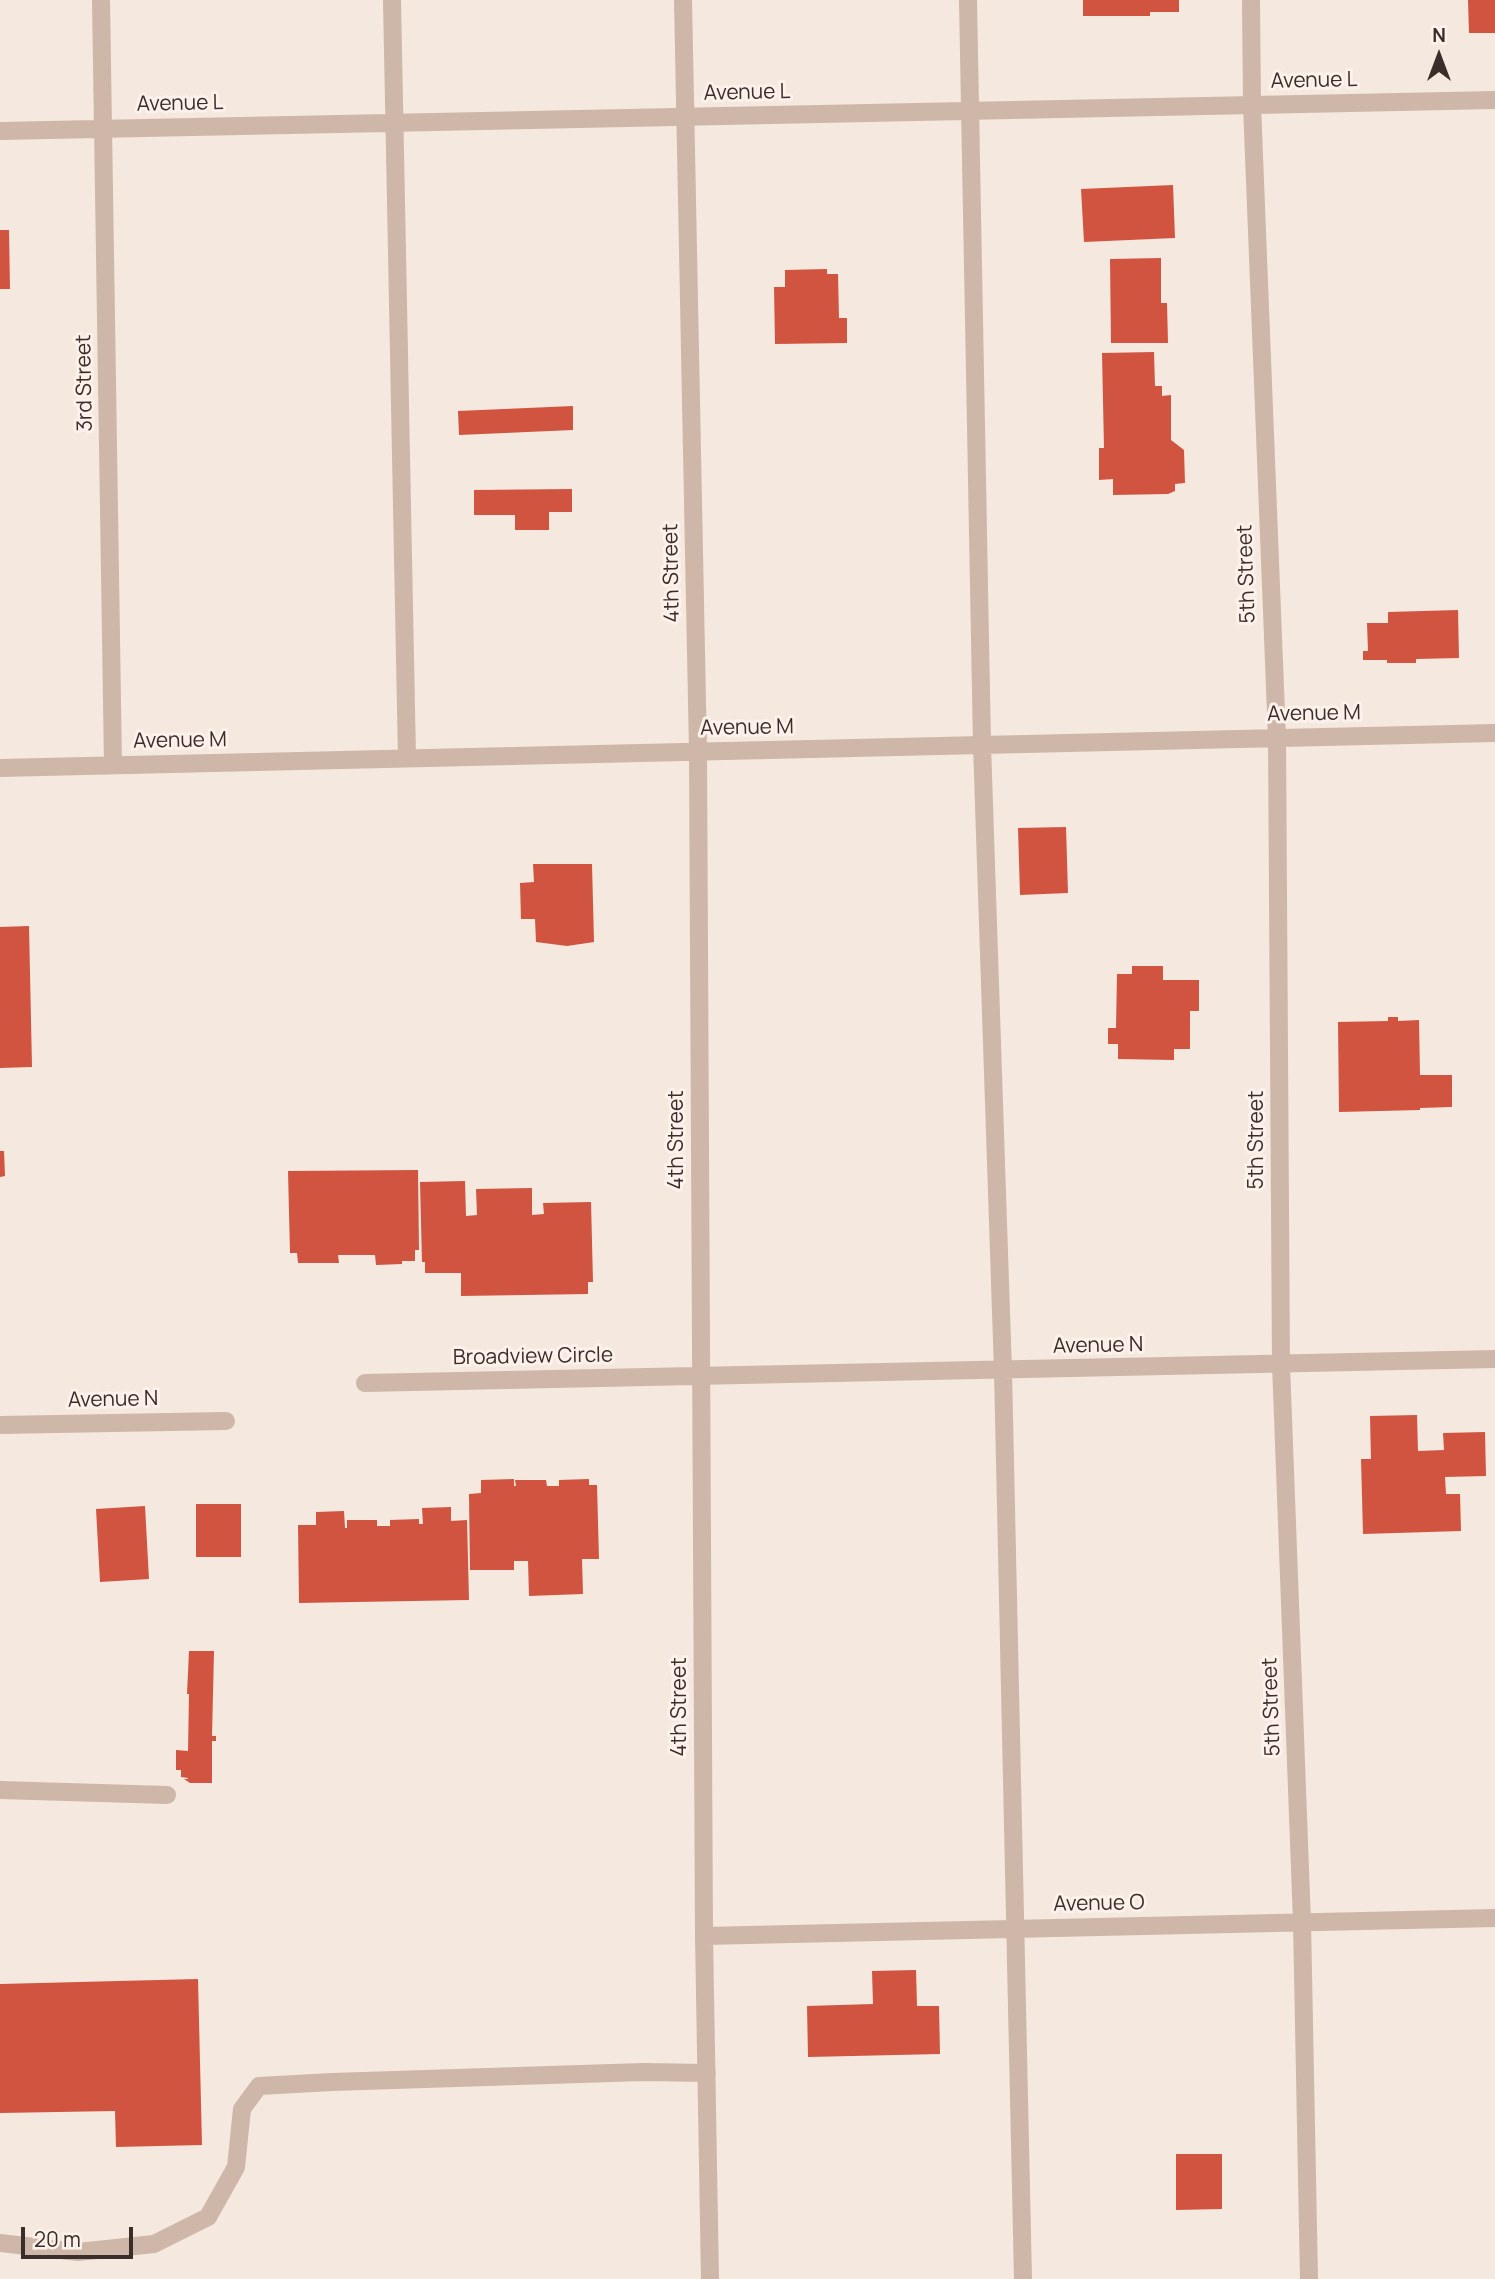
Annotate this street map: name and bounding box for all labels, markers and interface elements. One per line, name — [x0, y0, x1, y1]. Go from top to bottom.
north arrow — [1404, 21, 1474, 91]
text: N — [1432, 22, 1446, 48]
street label: Avenue L — [1270, 68, 1358, 94]
street label: Avenue L — [703, 80, 791, 106]
street label: Avenue L — [136, 91, 224, 117]
street label: 3rd Street — [72, 334, 98, 432]
street label: 4th Street — [659, 523, 685, 623]
street label: 5th Street — [1233, 524, 1261, 624]
street label: Avenue M — [1267, 701, 1361, 727]
street label: Avenue M — [700, 715, 794, 741]
street label: Avenue M — [133, 728, 227, 754]
street label: 4th Street — [664, 1090, 690, 1190]
street label: 5th Street — [1244, 1091, 1270, 1189]
street label: Avenue N — [1053, 1333, 1143, 1359]
street label: Broadview Circle — [453, 1343, 613, 1371]
street label: Avenue N — [68, 1387, 158, 1413]
street label: 4th Street — [667, 1657, 693, 1757]
street label: 5th Street — [1258, 1657, 1286, 1757]
street label: Avenue O — [1053, 1891, 1145, 1917]
scale bar — [24, 2212, 136, 2256]
text: 20 m — [34, 2225, 81, 2253]

